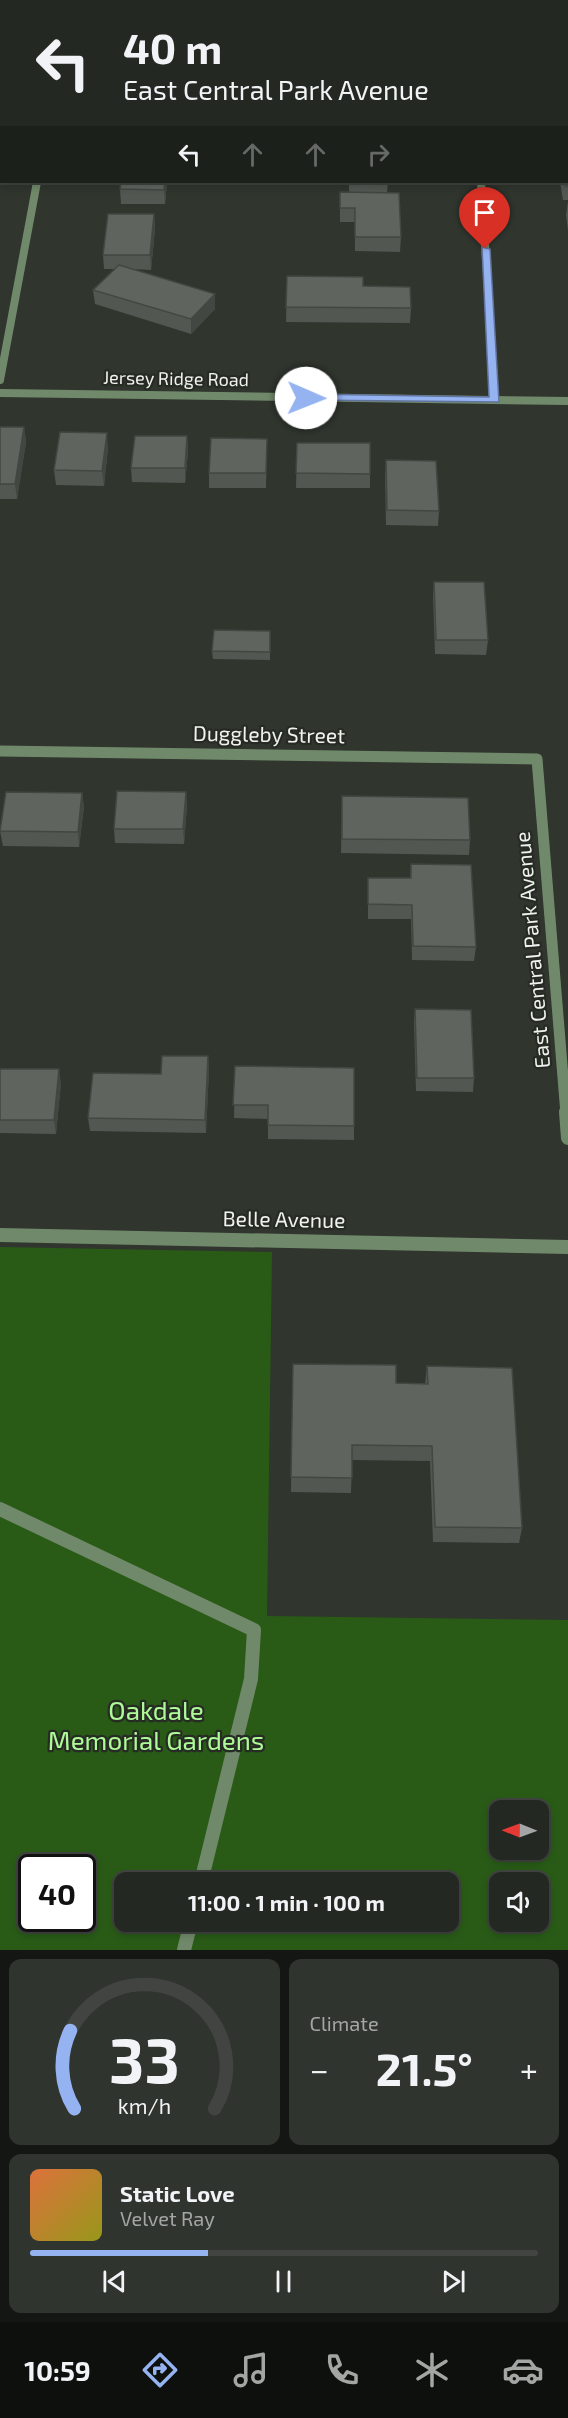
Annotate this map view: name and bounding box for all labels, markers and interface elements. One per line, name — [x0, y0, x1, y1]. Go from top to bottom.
text: 40 m — [123, 22, 222, 72]
icon: left — [24, 24, 102, 102]
text: East Central Park Avenue — [123, 73, 429, 105]
icon: left — [173, 138, 206, 171]
icon: ahead — [236, 138, 269, 171]
icon: ahead — [299, 138, 332, 171]
icon: right — [362, 138, 395, 171]
pin — [459, 187, 510, 249]
icon: arrive — [468, 196, 501, 229]
street label: Jersey Ridge Road — [103, 366, 249, 390]
position arrow — [274, 366, 338, 430]
street label: Duggleby Street — [193, 720, 345, 747]
street label: East Central Park Avenue — [509, 831, 554, 1070]
street label: Belle Avenue — [223, 1205, 346, 1232]
park label: Oakdale Memorial Gardens — [48, 1694, 264, 1755]
north arrow — [489, 1800, 549, 1860]
map controls — [489, 1800, 549, 1932]
speed limit sign: 40 — [18, 1854, 96, 1932]
button: sound — [489, 1872, 549, 1932]
text: 11:00 · 1 min · 100 m — [188, 1889, 385, 1915]
text: Climate — [310, 2011, 379, 2035]
text: 33 — [109, 2021, 180, 2096]
text: 21.5° — [376, 2041, 473, 2095]
text: − — [310, 2049, 329, 2089]
text: + — [520, 2049, 538, 2089]
text: km/h — [118, 2093, 171, 2118]
text: Static Love — [120, 2180, 235, 2206]
text: Velvet Ray — [120, 2206, 215, 2230]
icon: previous — [98, 2265, 131, 2298]
icon: pause — [267, 2265, 300, 2298]
icon: next — [437, 2265, 470, 2298]
icon: directions — [139, 2349, 181, 2391]
icon: music — [230, 2349, 272, 2391]
icon: phone — [321, 2349, 363, 2391]
icon: climate — [411, 2349, 453, 2391]
icon: car — [502, 2349, 544, 2391]
text: 10:59 — [24, 2354, 91, 2386]

